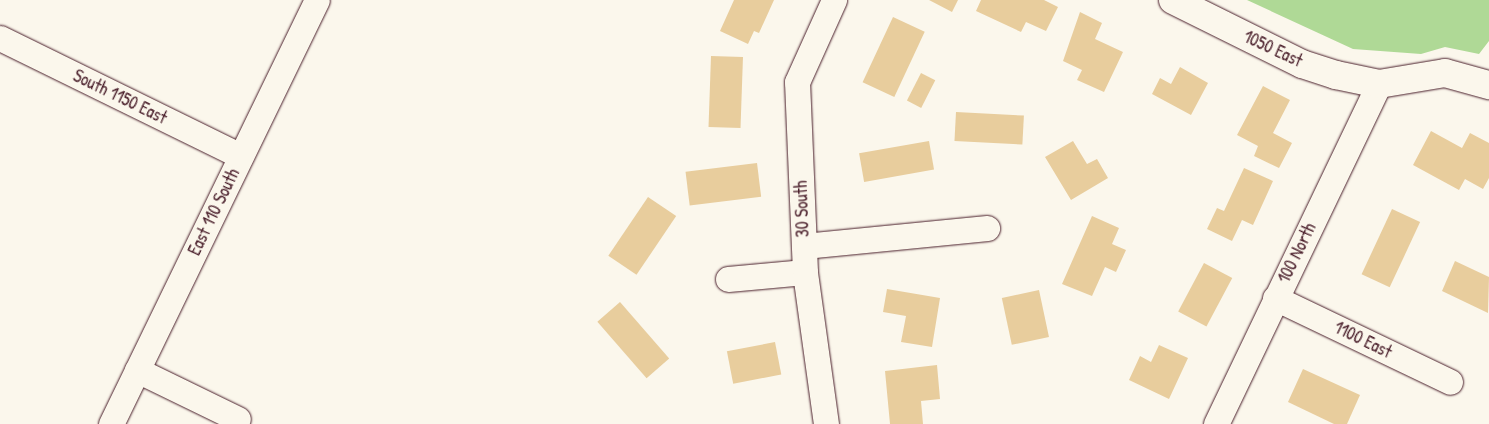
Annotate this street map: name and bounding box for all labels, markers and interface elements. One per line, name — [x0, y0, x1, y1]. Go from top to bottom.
street label: 1050 East — [1240, 26, 1306, 72]
street label: South 1150 East — [70, 65, 170, 129]
street label: East 110 South — [184, 165, 244, 259]
street label: 30 South — [790, 180, 814, 238]
street label: 100 North — [1273, 219, 1321, 287]
street label: 1100 East — [1331, 317, 1395, 363]

